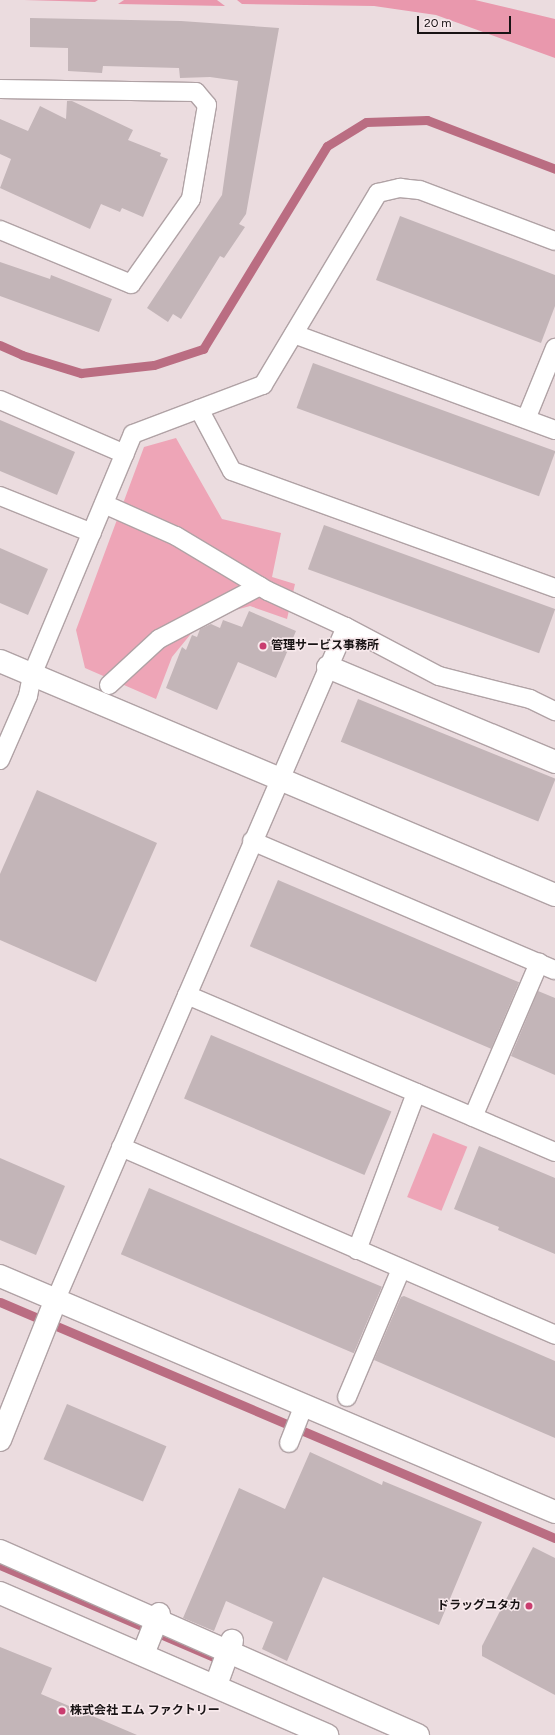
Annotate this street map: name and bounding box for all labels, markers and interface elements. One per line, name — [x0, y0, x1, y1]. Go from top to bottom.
scale bar — [419, 8, 513, 34]
text: 20 m — [424, 16, 452, 30]
place label: 管理サービス事務所 — [271, 639, 379, 653]
marker: 管理サービス事務所 — [258, 641, 268, 651]
place label: ドラッグユタカ — [437, 1599, 521, 1613]
marker: ドラッグユタカ — [524, 1601, 534, 1611]
place label: 株式会社 エム ファクトリー — [70, 1704, 220, 1718]
marker: 株式会社 エム ファクトリー — [57, 1706, 67, 1716]

